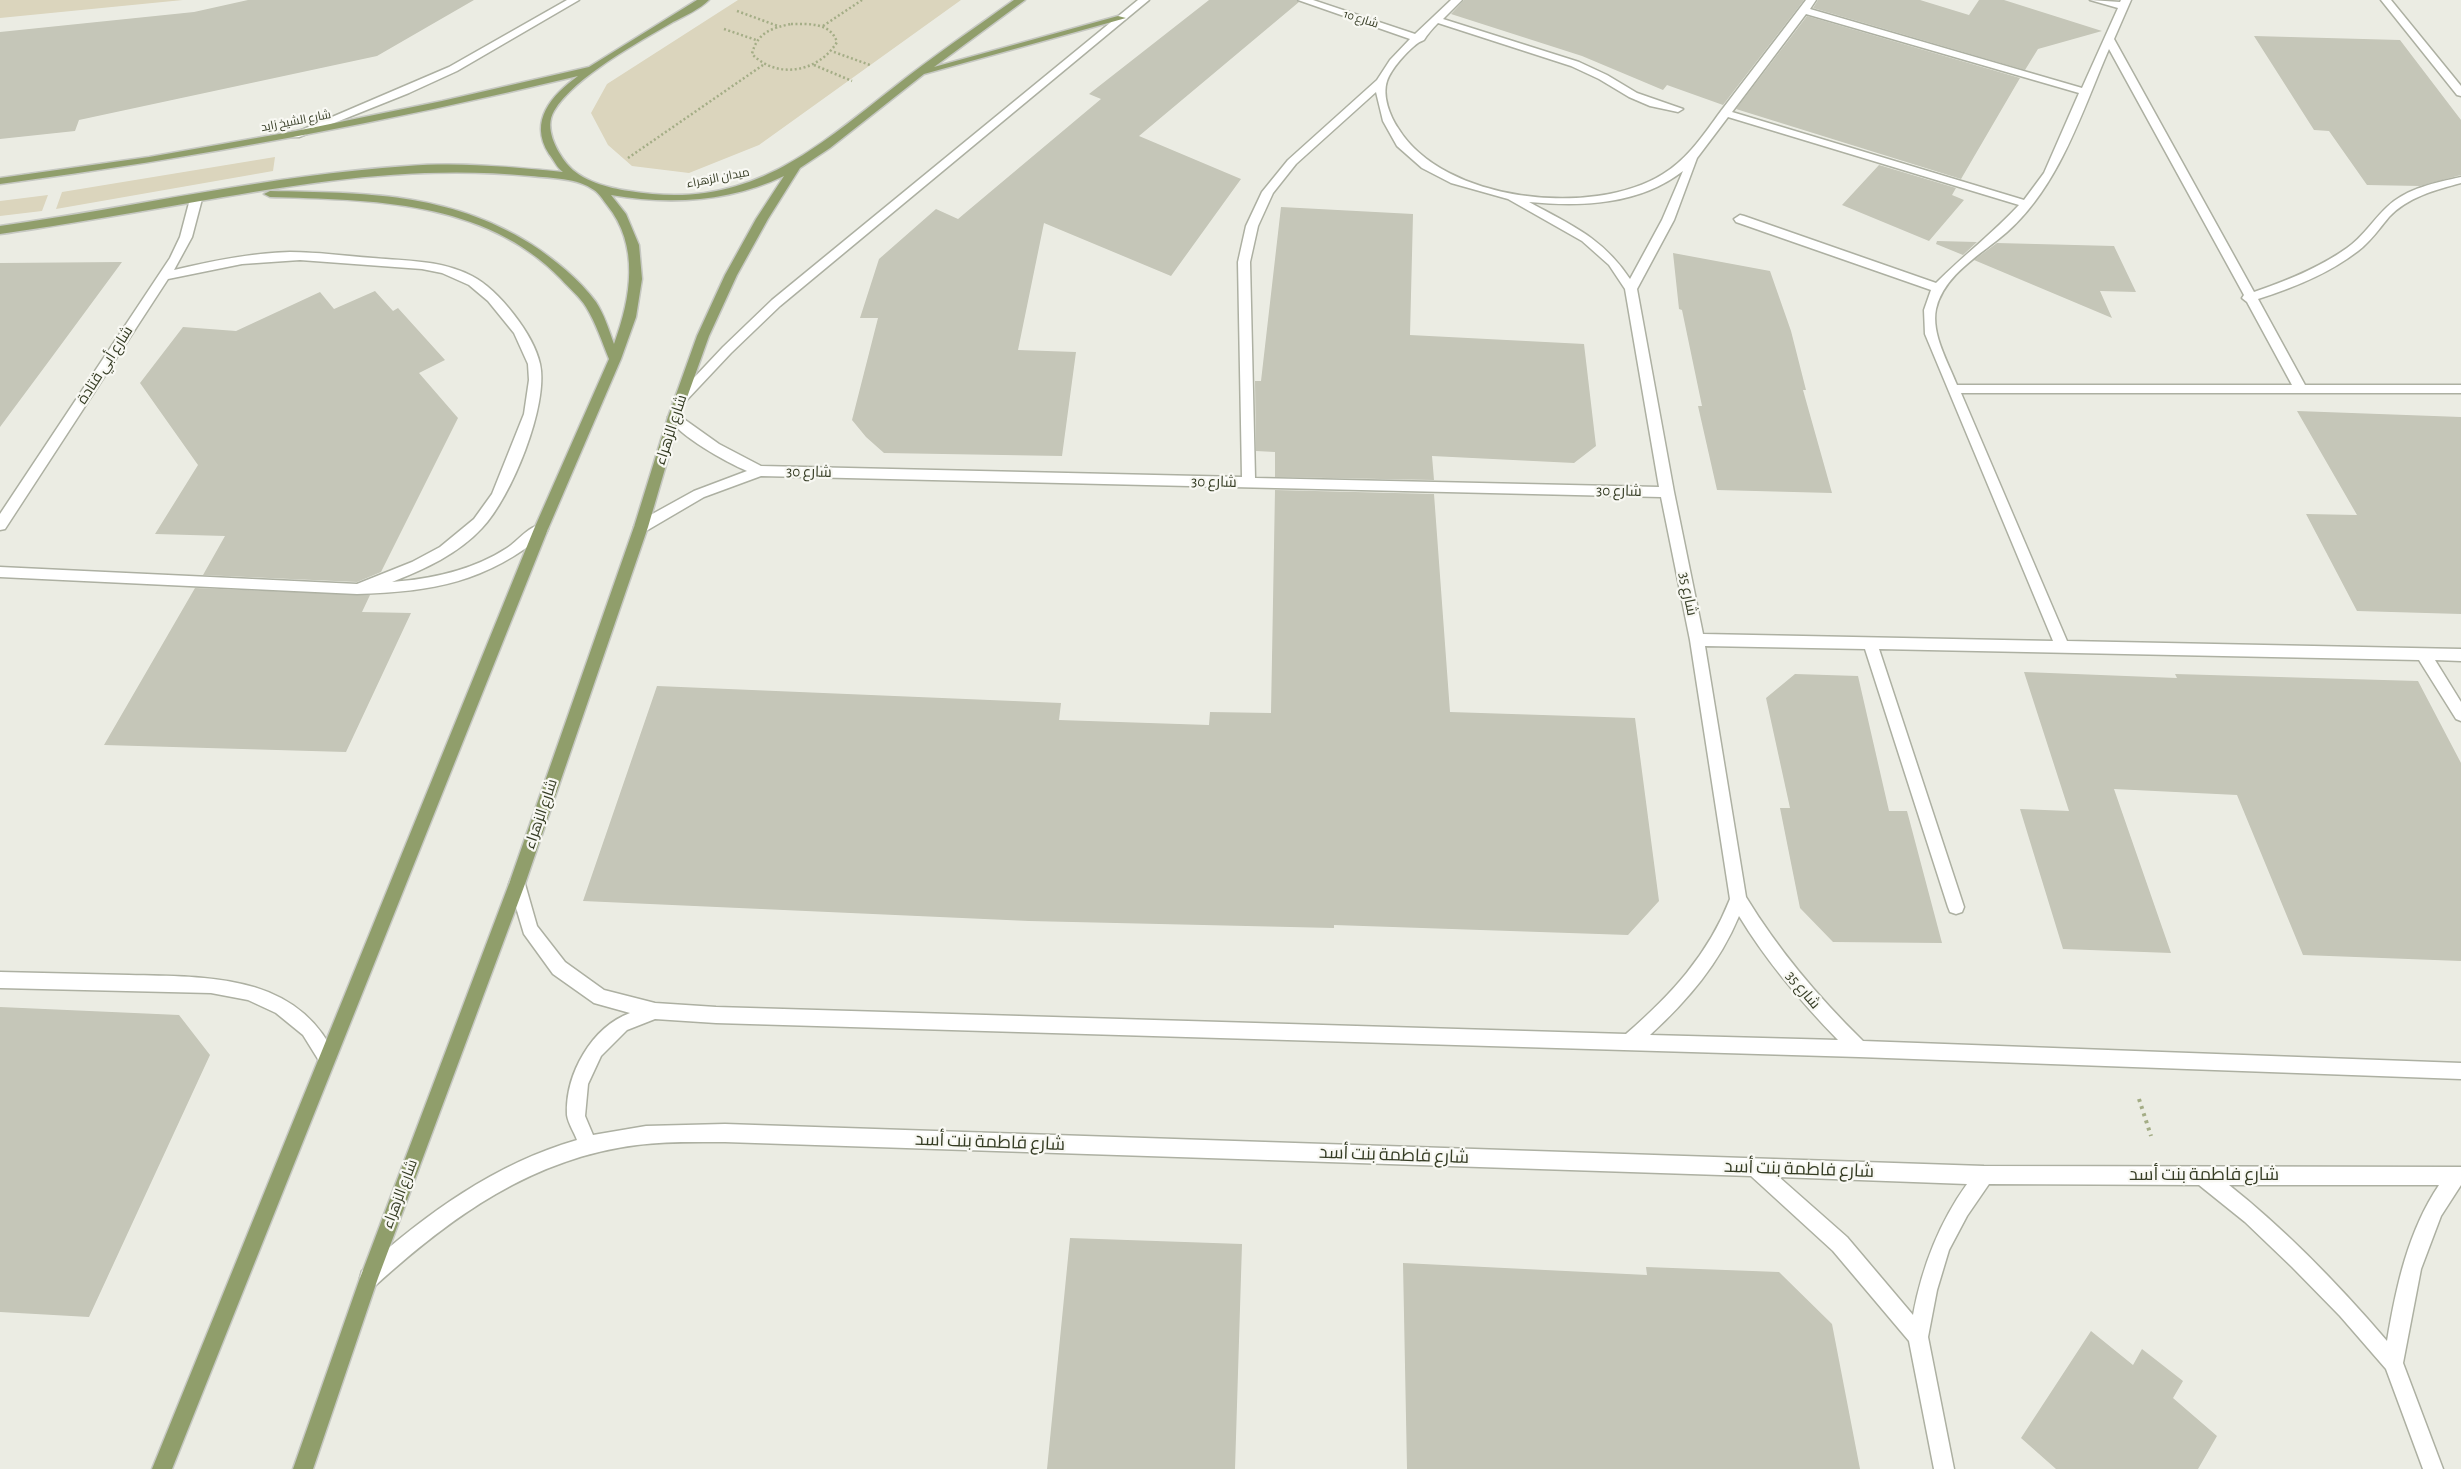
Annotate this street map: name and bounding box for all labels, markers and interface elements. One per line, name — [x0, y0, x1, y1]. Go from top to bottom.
street label: شارع 10 — [1342, 7, 1380, 31]
street label: شارع الشيخ زايد — [260, 107, 332, 135]
street label: ميدان الزهراء — [685, 165, 751, 191]
street label: شارع أبي قتادة — [73, 323, 137, 407]
street label: شارع الزهراء — [651, 393, 691, 467]
street label: شارع 30 — [786, 463, 832, 481]
street label: شارع 30 — [1191, 473, 1237, 491]
street label: شارع 30 — [1596, 482, 1642, 500]
street label: شارع 35 — [1675, 571, 1701, 617]
street label: شارع الزهراء — [521, 777, 561, 851]
street label: شارع 35 — [1782, 967, 1824, 1013]
street label: شارع فاطمة بنت أسد — [915, 1129, 1065, 1155]
street label: شارع فاطمة بنت أسد — [1319, 1142, 1469, 1168]
street label: شارع فاطمة بنت أسد — [1724, 1156, 1874, 1182]
street label: شارع الزهراء — [379, 1157, 421, 1231]
street label: شارع فاطمة بنت أسد — [2129, 1164, 2279, 1186]

